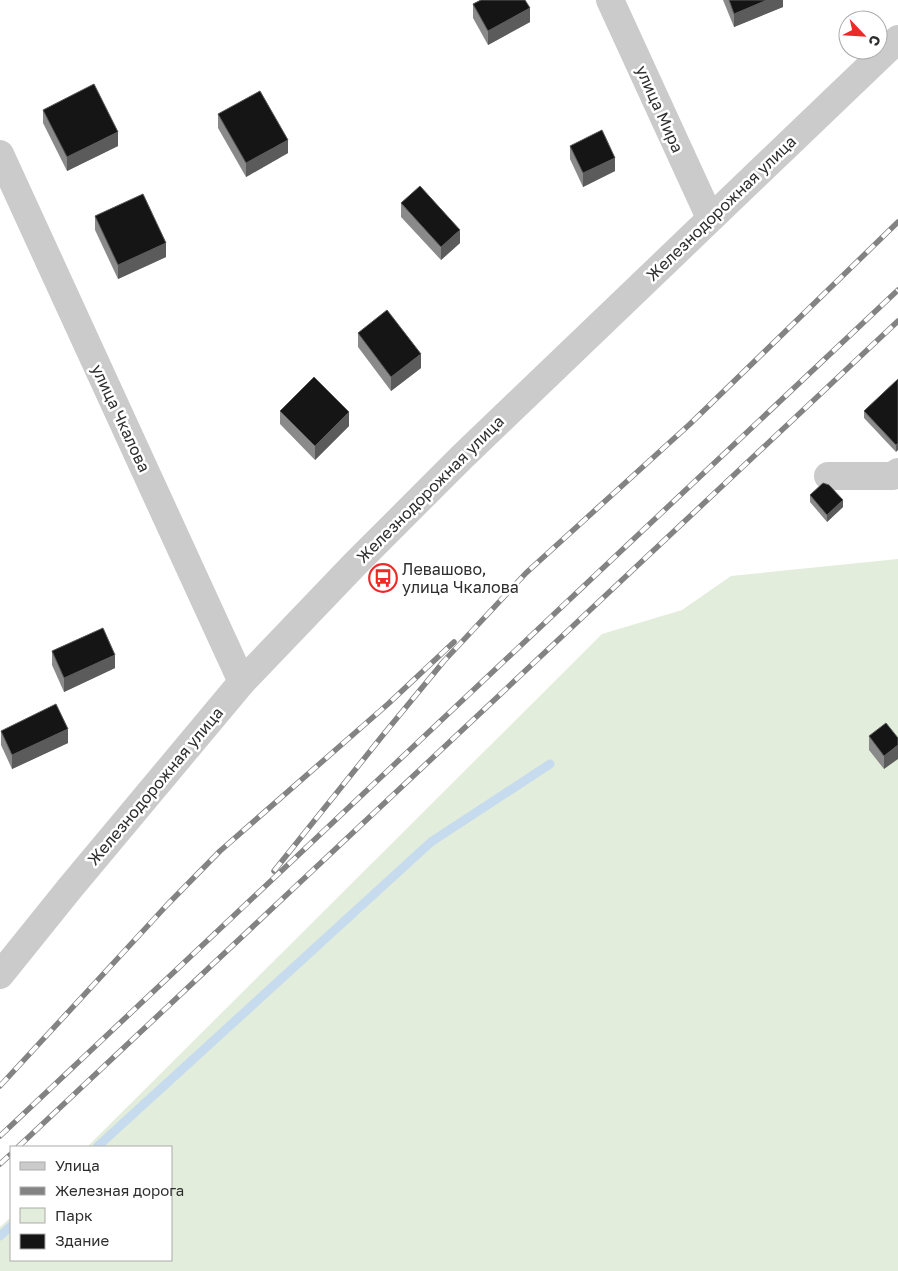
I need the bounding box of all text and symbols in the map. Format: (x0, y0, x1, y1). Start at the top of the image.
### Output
north arrow (838, 10, 888, 60)
text: С (865, 33, 885, 49)
street label: улица Мира (632, 62, 688, 156)
street label: Железнодорожная улица (642, 131, 800, 285)
street label: улица Чкалова (87, 361, 155, 475)
street label: Железнодорожная улица (352, 411, 508, 567)
place label: Левашово, улица Чкалова (402, 559, 519, 597)
bus stop icon: Левашово, улица Чкалова (368, 563, 398, 593)
street label: Железнодорожная улица (83, 703, 227, 869)
legend (10, 1146, 172, 1261)
text: Улица (55, 1156, 100, 1174)
text: Железная дорога (55, 1181, 184, 1199)
text: Парк (55, 1206, 93, 1224)
text: Здание (55, 1231, 109, 1249)

